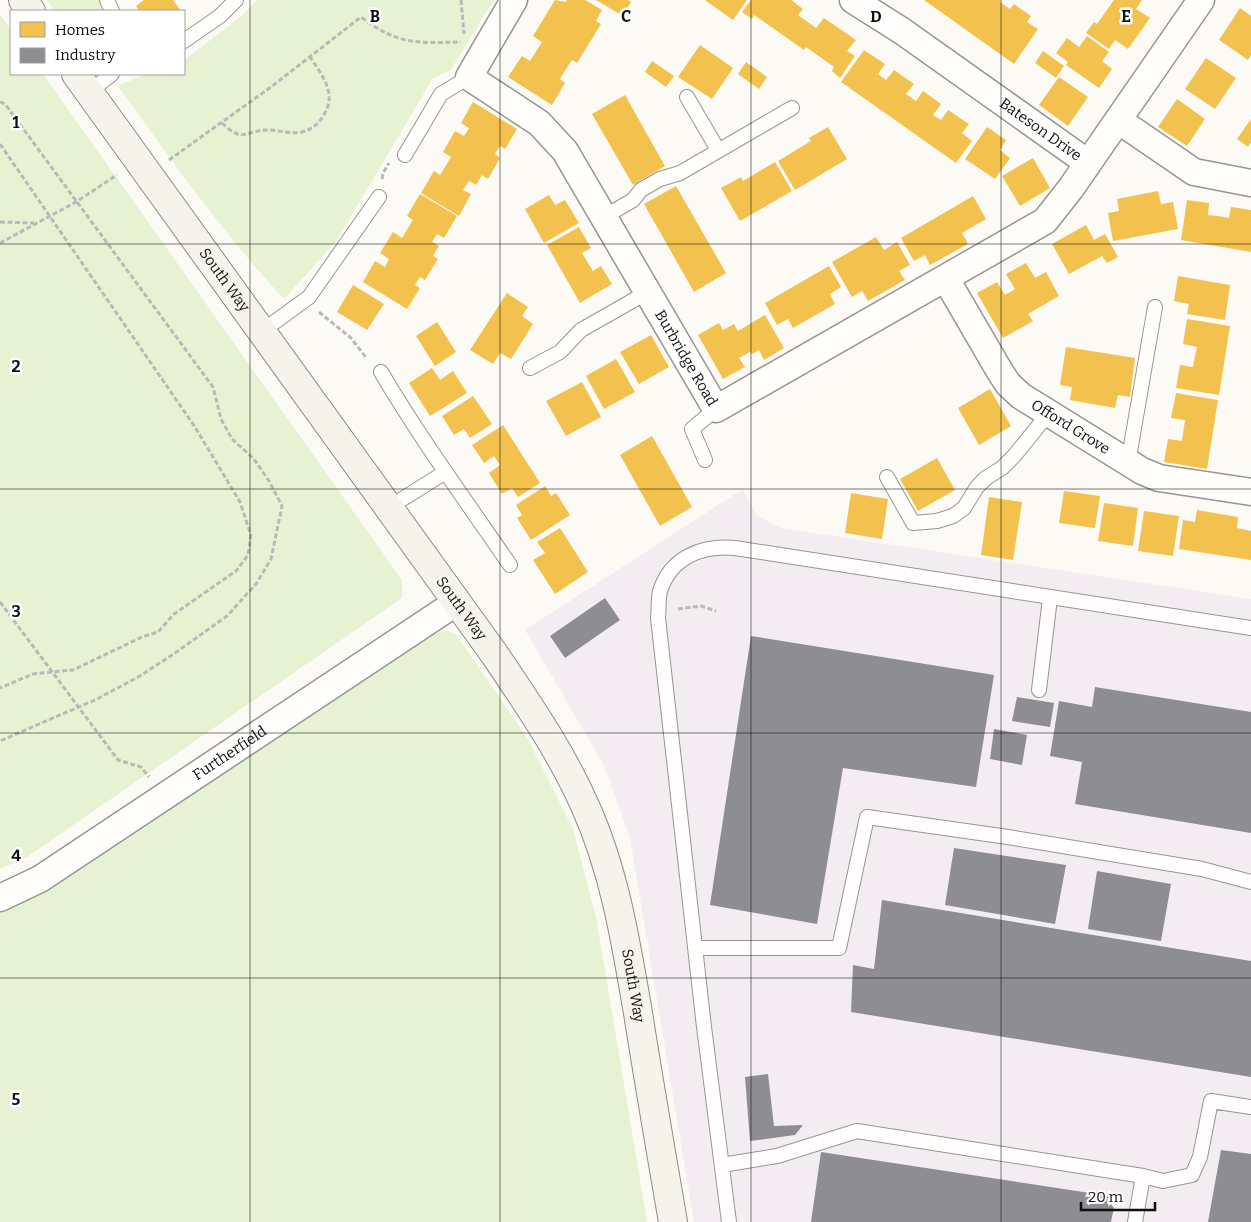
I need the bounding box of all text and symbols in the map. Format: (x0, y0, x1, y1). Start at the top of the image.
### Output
text: B (370, 7, 380, 26)
text: C (621, 7, 631, 26)
text: D (870, 7, 882, 26)
text: E (1121, 7, 1131, 26)
legend (10, 10, 185, 75)
text: Homes (55, 21, 105, 39)
text: Industry (55, 46, 115, 64)
street label: Bateson Drive (996, 94, 1085, 165)
text: 1 (13, 113, 20, 132)
street label: South Way (196, 245, 254, 315)
street label: Burbridge Road (651, 307, 721, 409)
text: 2 (11, 357, 21, 376)
street label: Offord Grove (1028, 396, 1113, 458)
street label: South Way (432, 573, 491, 644)
text: 3 (11, 602, 21, 621)
street label: Furtherfield (189, 722, 270, 784)
text: 4 (11, 846, 21, 865)
street label: South Way (618, 948, 648, 1024)
text: 5 (12, 1090, 21, 1109)
scale bar (1081, 1180, 1155, 1212)
text: 20 m (1088, 1188, 1124, 1206)

